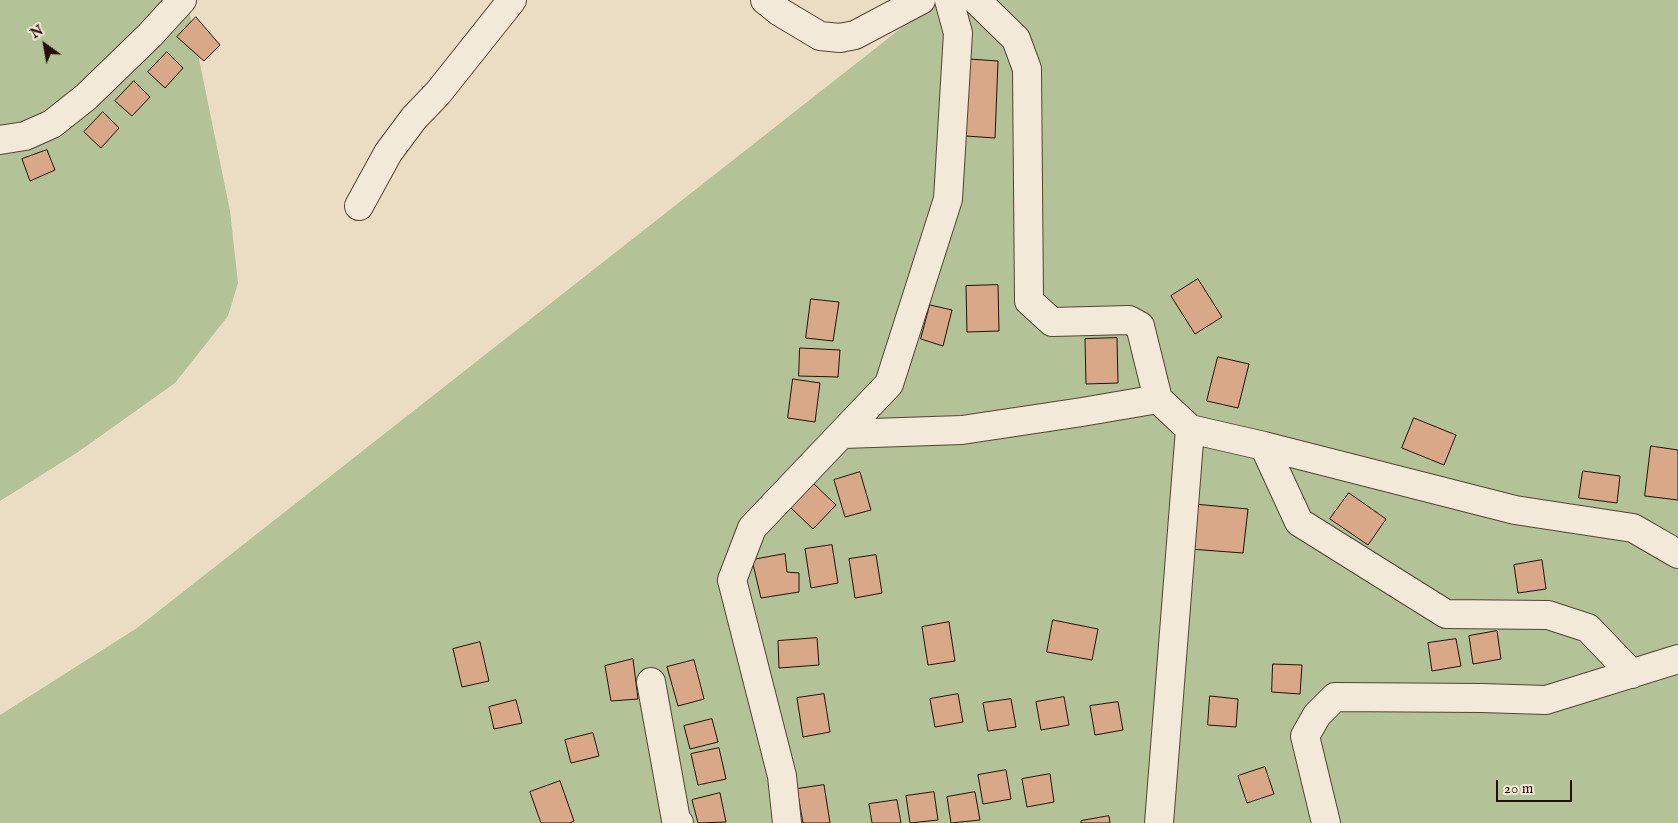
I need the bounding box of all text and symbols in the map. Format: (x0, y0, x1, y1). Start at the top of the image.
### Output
north arrow (20, 20, 70, 70)
text: N (27, 21, 47, 43)
scale bar (1498, 770, 1574, 802)
text: 20 m (1504, 779, 1533, 798)

